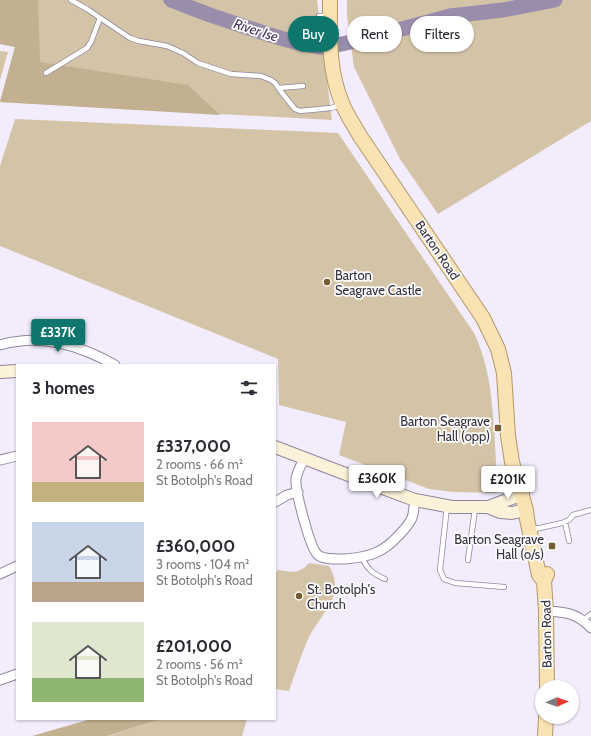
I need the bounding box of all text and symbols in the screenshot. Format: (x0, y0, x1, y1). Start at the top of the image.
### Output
water label: River Ise (231, 14, 281, 46)
chip: Buy (288, 16, 339, 52)
chip: Rent (347, 16, 402, 52)
chip: Filters (410, 16, 474, 52)
street label: Barton Road (412, 217, 464, 283)
place label: Barton Seagrave Castle (335, 267, 422, 298)
marker: Barton Seagrave Castle (322, 277, 332, 287)
pin: £337K (30, 319, 86, 353)
text: £337K (40, 324, 76, 340)
icon: filters (238, 377, 260, 399)
text: 3 homes (32, 378, 95, 398)
place label: Barton Seagrave Hall (opp) (400, 413, 490, 444)
marker: Barton Seagrave Hall (opp) (493, 423, 503, 433)
text: £337,000 (156, 436, 231, 456)
icon: home (64, 438, 112, 486)
text: 2 rooms · 66 m² (156, 456, 243, 472)
pin: £360K (349, 465, 405, 499)
pin: £201K (480, 466, 536, 500)
text: £360K (358, 470, 396, 486)
text: £201K (490, 471, 526, 487)
text: St Botolph's Road (156, 472, 253, 488)
place label: Barton Seagrave Hall (o/s) (454, 531, 544, 562)
text: £360,000 (156, 536, 235, 556)
icon: home (64, 538, 112, 586)
marker: Barton Seagrave Hall (o/s) (547, 541, 557, 551)
text: 3 rooms · 104 m² (156, 556, 249, 572)
text: St Botolph's Road (156, 572, 253, 588)
place label: St. Botolph's Church (307, 581, 376, 612)
marker: St. Botolph's Church (294, 591, 304, 601)
street label: Barton Road (537, 600, 555, 668)
text: £201,000 (156, 636, 232, 656)
icon: home (64, 638, 112, 686)
text: 2 rooms · 56 m² (156, 656, 243, 672)
text: St Botolph's Road (156, 672, 253, 688)
north arrow (535, 680, 579, 724)
map controls (535, 680, 579, 724)

